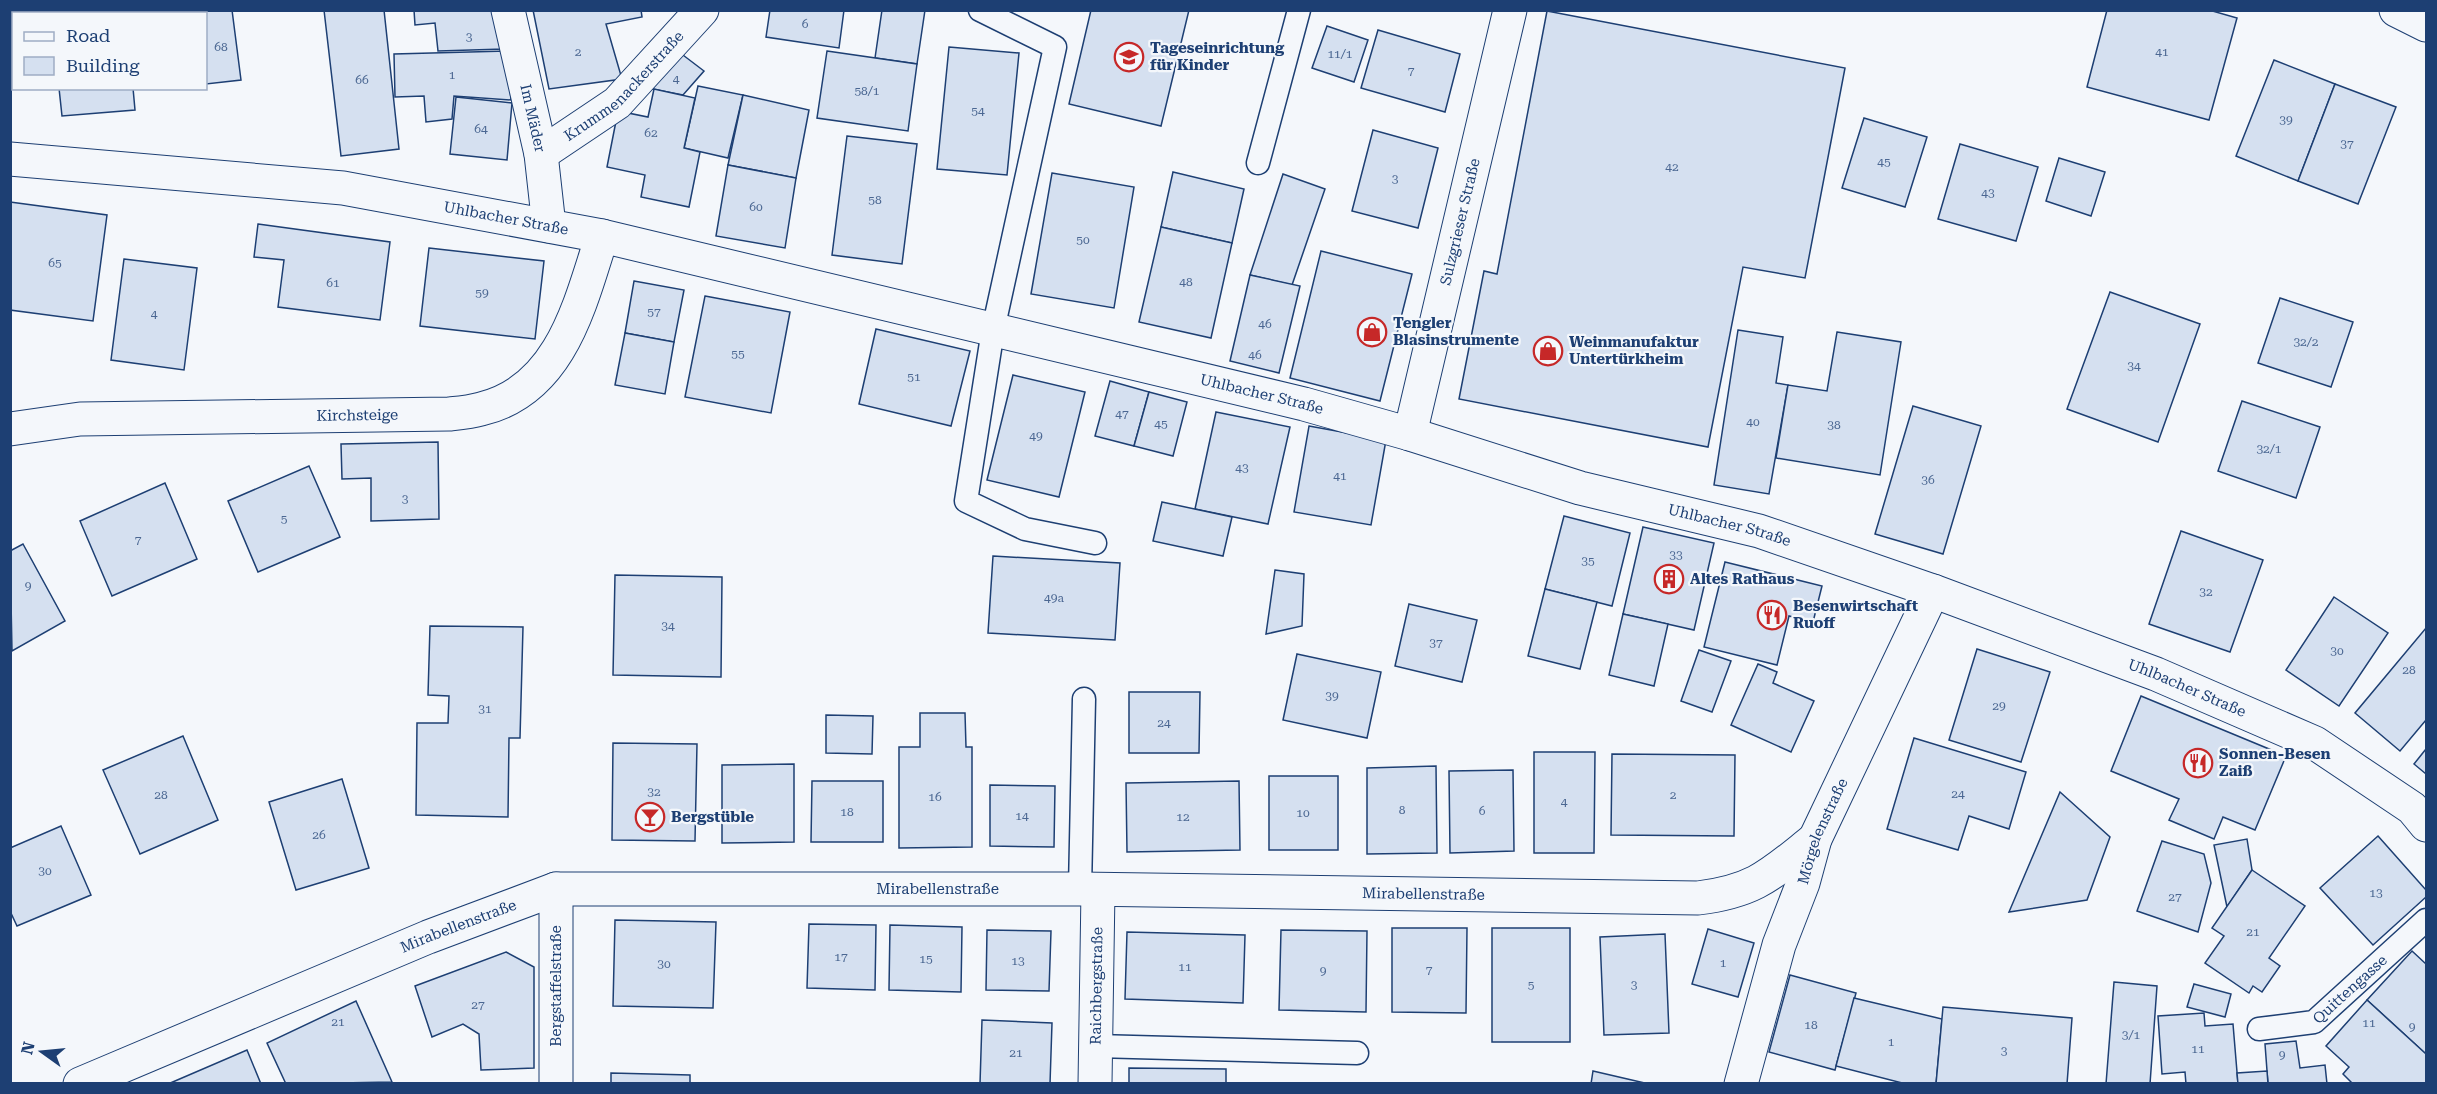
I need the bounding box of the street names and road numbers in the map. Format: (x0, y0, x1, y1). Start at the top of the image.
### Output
street label: Krummenackerstraße (561, 27, 687, 145)
street label: Im Mäder (516, 82, 549, 154)
street label: Sulzgrieser Straße (1436, 156, 1484, 287)
street label: Uhlbacher Straße (442, 198, 570, 239)
street label: Uhlbacher Straße (1198, 370, 1326, 418)
street label: Kirchsteige (316, 406, 398, 425)
street label: Uhlbacher Straße (1666, 500, 1793, 550)
street label: Uhlbacher Straße (2125, 655, 2249, 721)
street label: Mörgelenstraße (1794, 775, 1852, 886)
street label: Mirabellenstraße (876, 880, 999, 898)
street label: Mirabellenstraße (1362, 884, 1485, 904)
street label: Mirabellenstraße (398, 896, 519, 957)
street label: Bergstaffelstraße (547, 925, 565, 1047)
street label: Raichbergstraße (1087, 927, 1106, 1045)
street label: Quittengasse (2309, 951, 2391, 1028)

